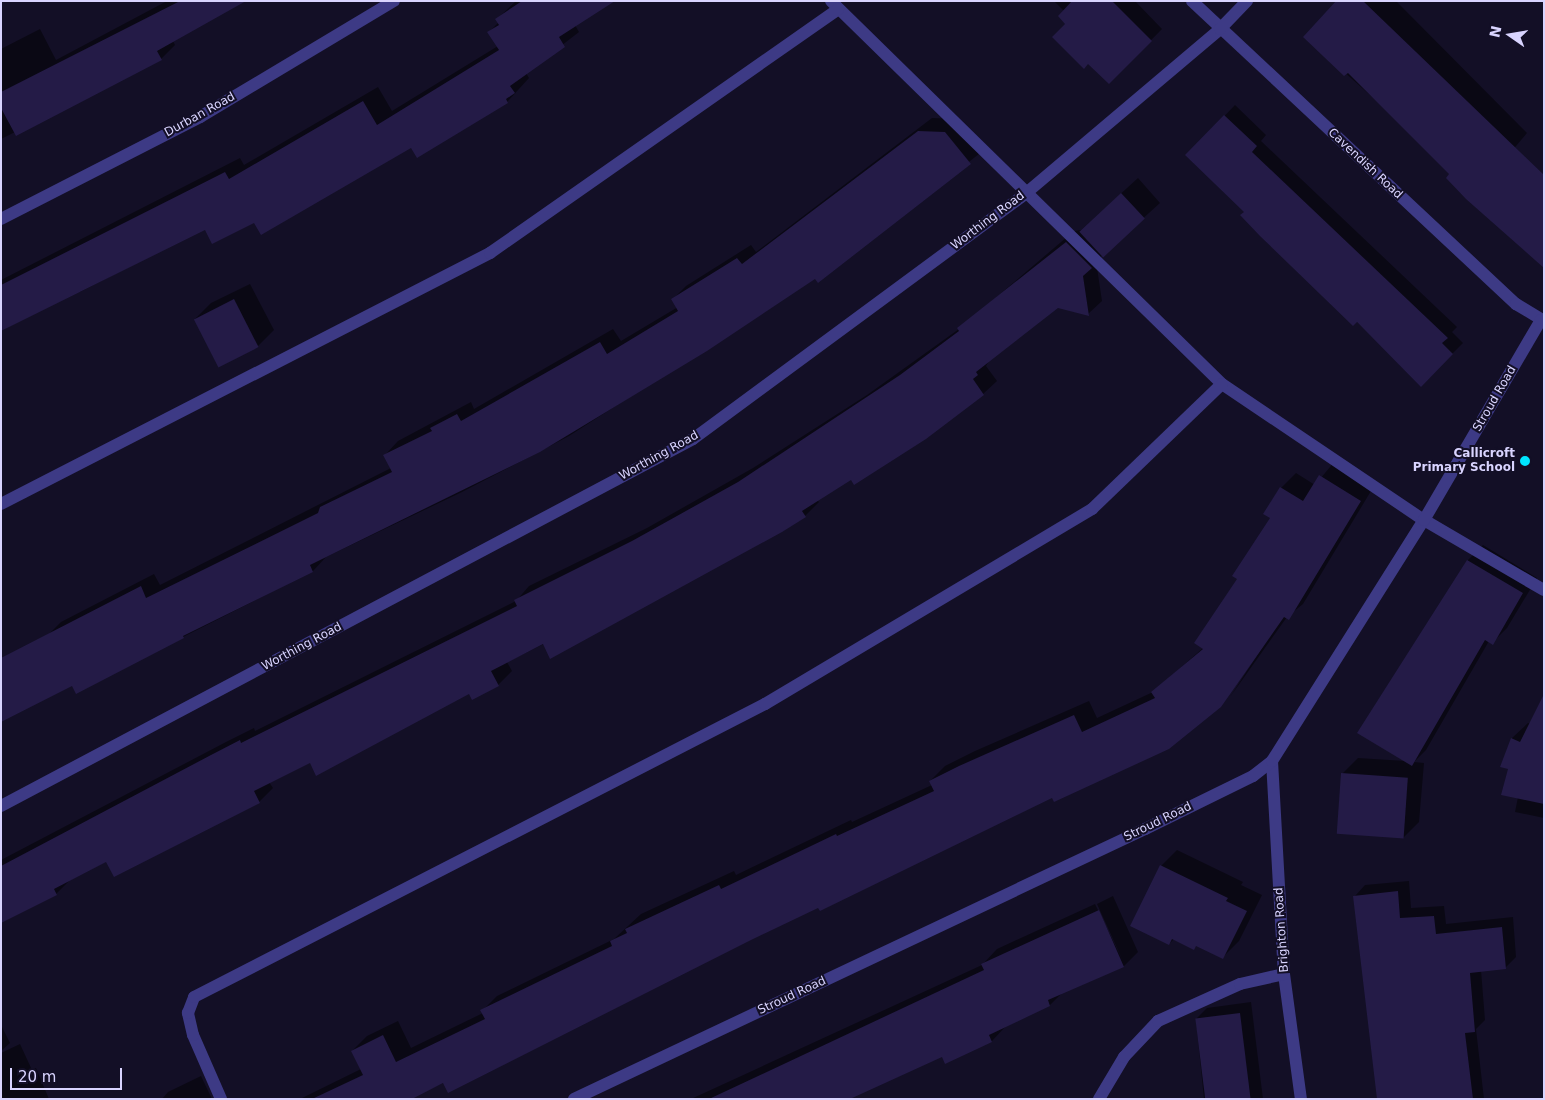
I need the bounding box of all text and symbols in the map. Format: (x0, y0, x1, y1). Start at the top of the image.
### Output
north arrow (1485, 10, 1535, 60)
text: N (1486, 24, 1504, 39)
street label: Durban Road (162, 90, 238, 140)
street label: Cavendish Road (1325, 126, 1405, 202)
street label: Worthing Road (948, 189, 1028, 253)
street label: Stroud Road (1470, 364, 1520, 434)
street label: Worthing Road (617, 428, 701, 484)
place label: Callicroft Primary School (1413, 447, 1515, 475)
marker: Callicroft Primary School (1519, 455, 1531, 467)
street label: Worthing Road (260, 620, 344, 674)
street label: Stroud Road (1122, 799, 1194, 845)
street label: Brighton Road (1272, 887, 1292, 973)
street label: Stroud Road (756, 974, 828, 1018)
scale bar (12, 1058, 125, 1090)
text: 20 m (18, 1068, 56, 1086)

